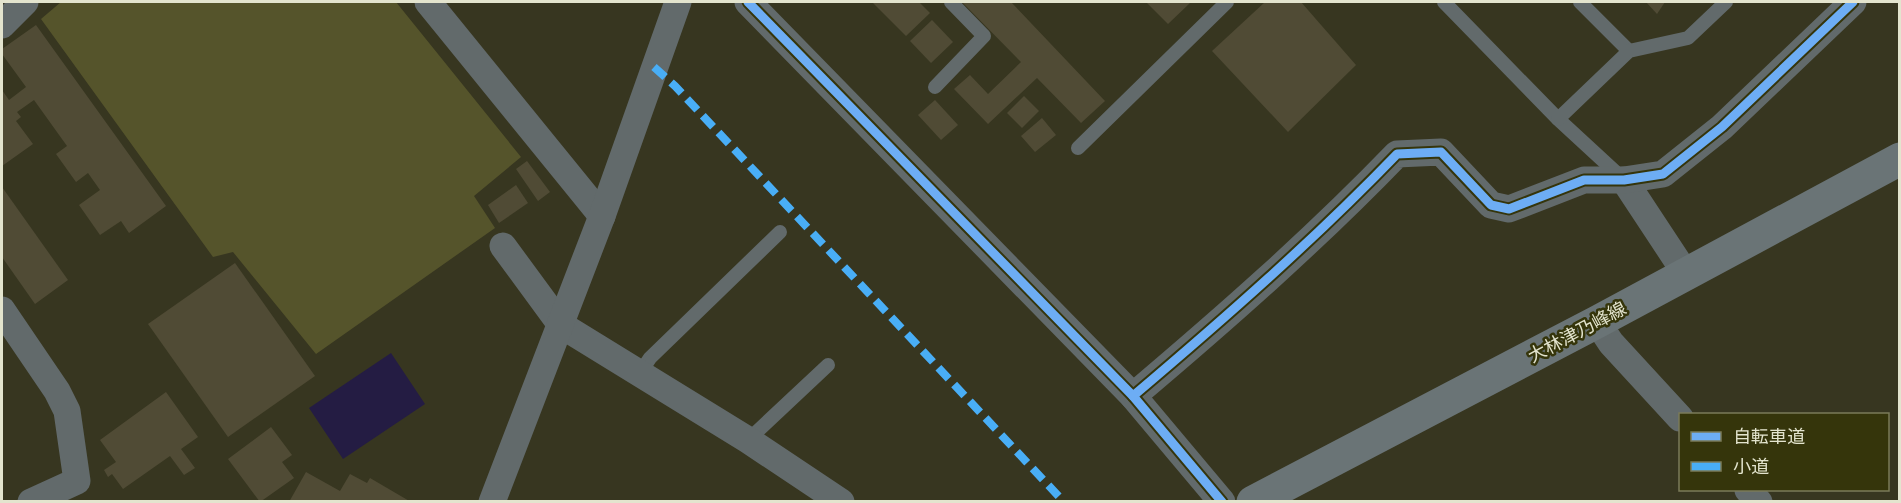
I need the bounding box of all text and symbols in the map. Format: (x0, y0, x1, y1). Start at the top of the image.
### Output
street label: 大林津乃峰線 (1524, 296, 1630, 368)
legend (1679, 413, 1889, 491)
text: 自転車道 (1733, 425, 1805, 448)
text: 小道 (1733, 455, 1769, 478)

